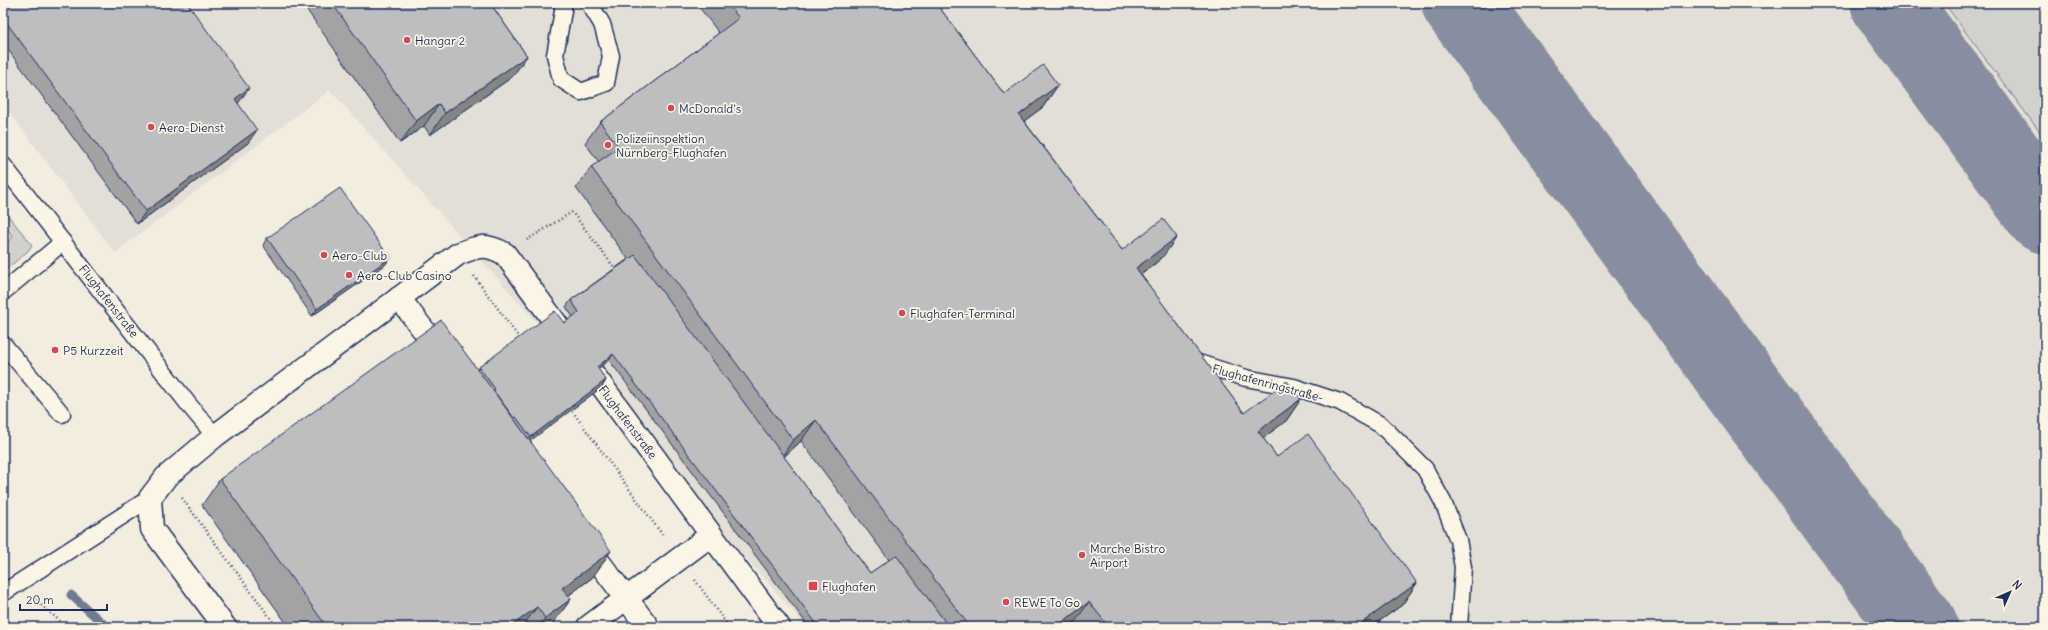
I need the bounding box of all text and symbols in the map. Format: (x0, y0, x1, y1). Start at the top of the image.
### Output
place label: Hangar 2 (415, 33, 466, 48)
marker: Hangar 2 (402, 35, 412, 45)
place label: McDonald's (679, 101, 741, 116)
marker: McDonald's (666, 103, 676, 113)
place label: Aero-Dienst (159, 120, 224, 135)
marker: Aero-Dienst (146, 122, 156, 132)
place label: Polizeiinspektion Nürnberg-Flughafen (616, 131, 727, 160)
marker: Polizeiinspektion Nürnberg-Flughafen (603, 140, 613, 150)
place label: Aero-Club (332, 248, 387, 263)
marker: Aero-Club (319, 250, 329, 260)
street label: Flughafenstraße (76, 262, 142, 340)
place label: Aero-Club Casino (357, 268, 452, 283)
marker: Aero-Club Casino (344, 270, 354, 280)
place label: Flughafen-Terminal (910, 306, 1015, 321)
marker: Flughafen-Terminal (897, 308, 907, 318)
place label: P5 Kurzzeit (63, 343, 124, 358)
marker: P5 Kurzzeit (50, 345, 60, 355)
street label: Flughafenringstraße- (1211, 361, 1325, 405)
street label: Flughafenstraße (596, 382, 660, 462)
place label: Marche Bistro Airport (1090, 541, 1165, 570)
marker: Marche Bistro Airport (1077, 550, 1087, 560)
north arrow (1990, 572, 2030, 612)
text: N (2009, 577, 2025, 593)
place label: Flughafen (822, 579, 876, 594)
marker: Flughafen (807, 580, 819, 592)
scale bar (20, 586, 107, 612)
text: 20 m (26, 592, 54, 607)
place label: REWE To Go (1014, 595, 1080, 610)
marker: REWE To Go (1001, 597, 1011, 607)

